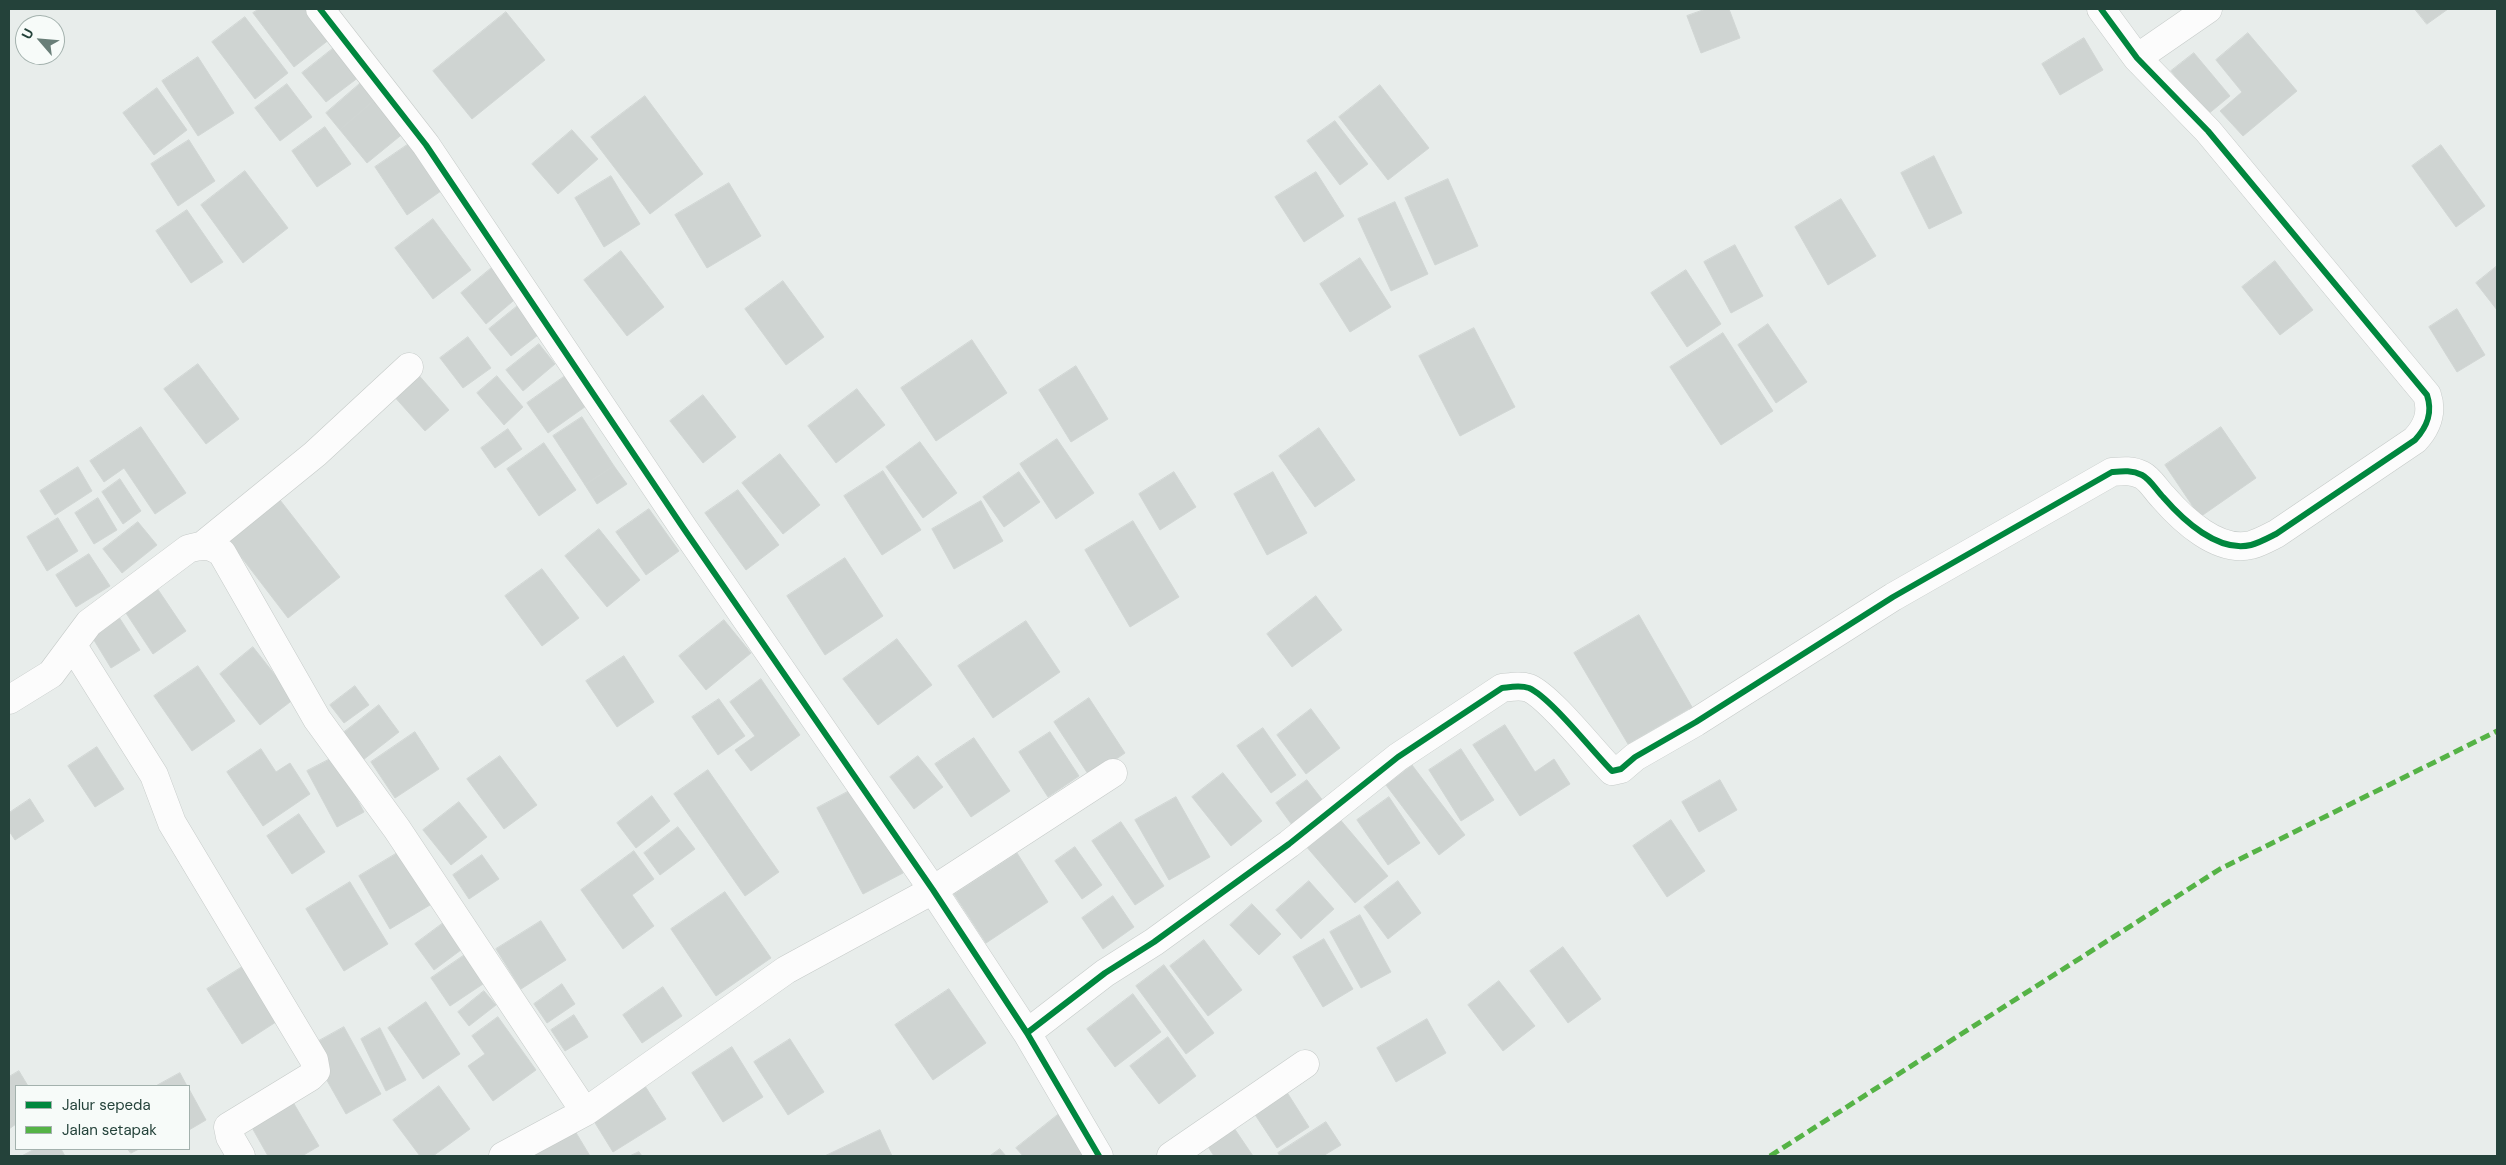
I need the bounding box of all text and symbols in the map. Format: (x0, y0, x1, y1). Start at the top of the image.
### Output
north arrow (15, 15, 65, 65)
text: U (17, 25, 38, 42)
legend (15, 1085, 190, 1150)
text: Jalur sepeda (62, 1095, 151, 1115)
text: Jalan setapak (62, 1120, 157, 1140)

